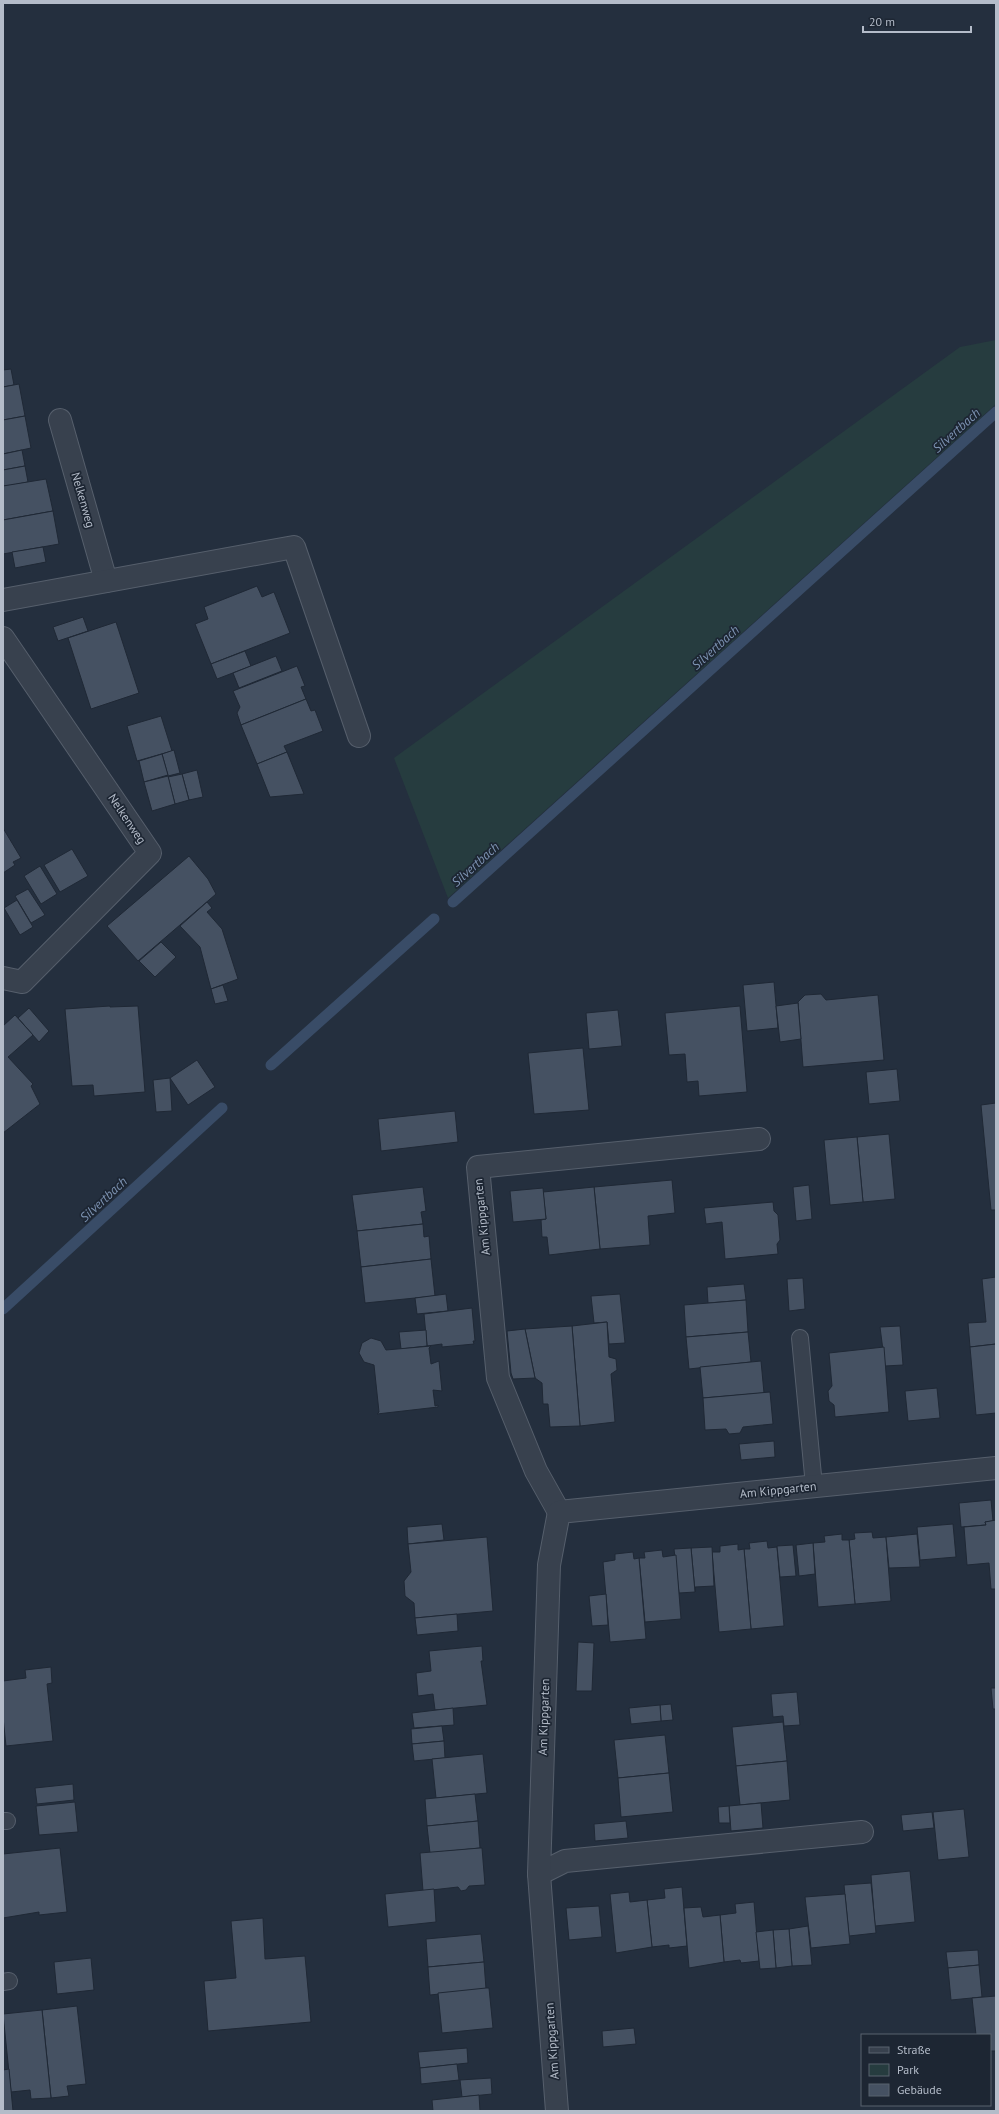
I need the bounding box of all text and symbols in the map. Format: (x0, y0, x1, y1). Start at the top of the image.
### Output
scale bar (863, 8, 971, 34)
text: 20 m (869, 14, 895, 29)
water label: Silvertbach (929, 404, 984, 456)
street label: Nelkenweg (68, 470, 99, 529)
water label: Silvertbach (688, 621, 743, 673)
street label: Nelkenweg (105, 791, 150, 847)
water label: Silvertbach (448, 838, 503, 890)
water label: Silvertbach (76, 1173, 131, 1226)
street label: Am Kippgarten (470, 1178, 493, 1256)
street label: Am Kippgarten (739, 1478, 817, 1501)
street label: Am Kippgarten (535, 1678, 552, 1756)
street label: Am Kippgarten (541, 2002, 562, 2080)
legend (861, 2034, 991, 2106)
text: Straße (897, 2042, 931, 2057)
text: Park (897, 2062, 919, 2077)
text: Gebäude (897, 2082, 942, 2097)

